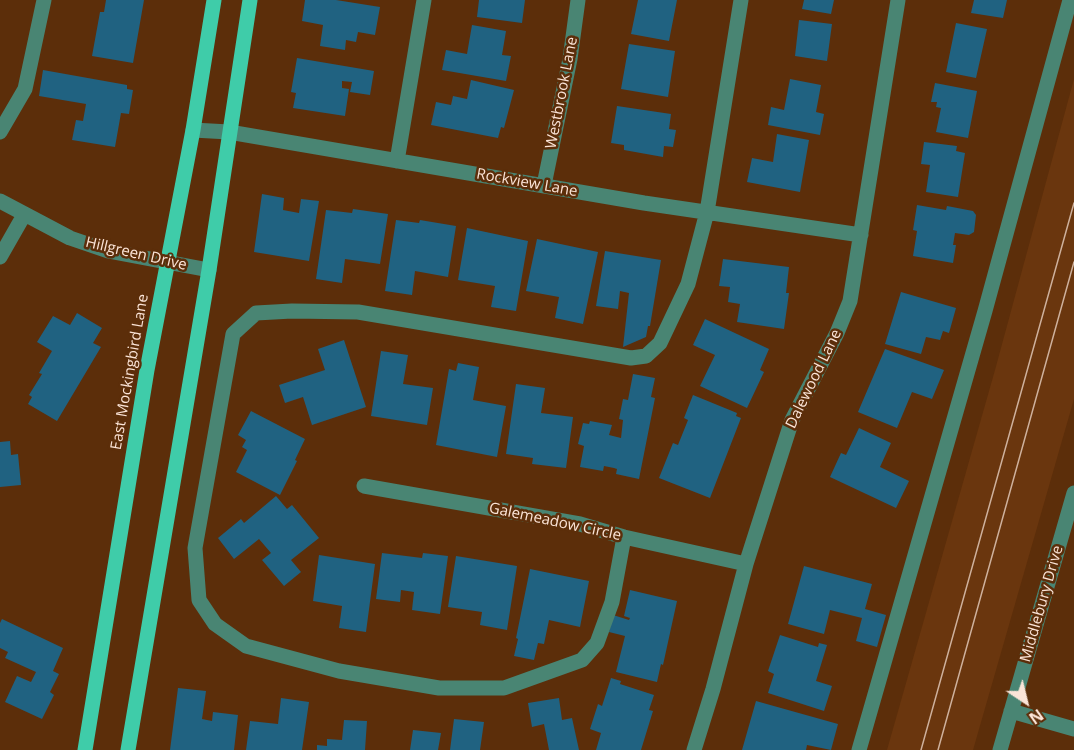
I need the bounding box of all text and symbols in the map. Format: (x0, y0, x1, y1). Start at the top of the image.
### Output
street label: Westbrook Lane (542, 35, 582, 151)
street label: Rockview Lane (475, 165, 579, 201)
street label: Hillgreen Drive (84, 234, 188, 274)
street label: East Mockingbird Lane (107, 293, 153, 451)
street label: Dalewood Lane (782, 327, 846, 431)
street label: Galemeadow Circle (487, 499, 623, 545)
street label: Middlebury Drive (1017, 544, 1067, 664)
north arrow (996, 672, 1056, 732)
text: N (1025, 704, 1048, 729)

